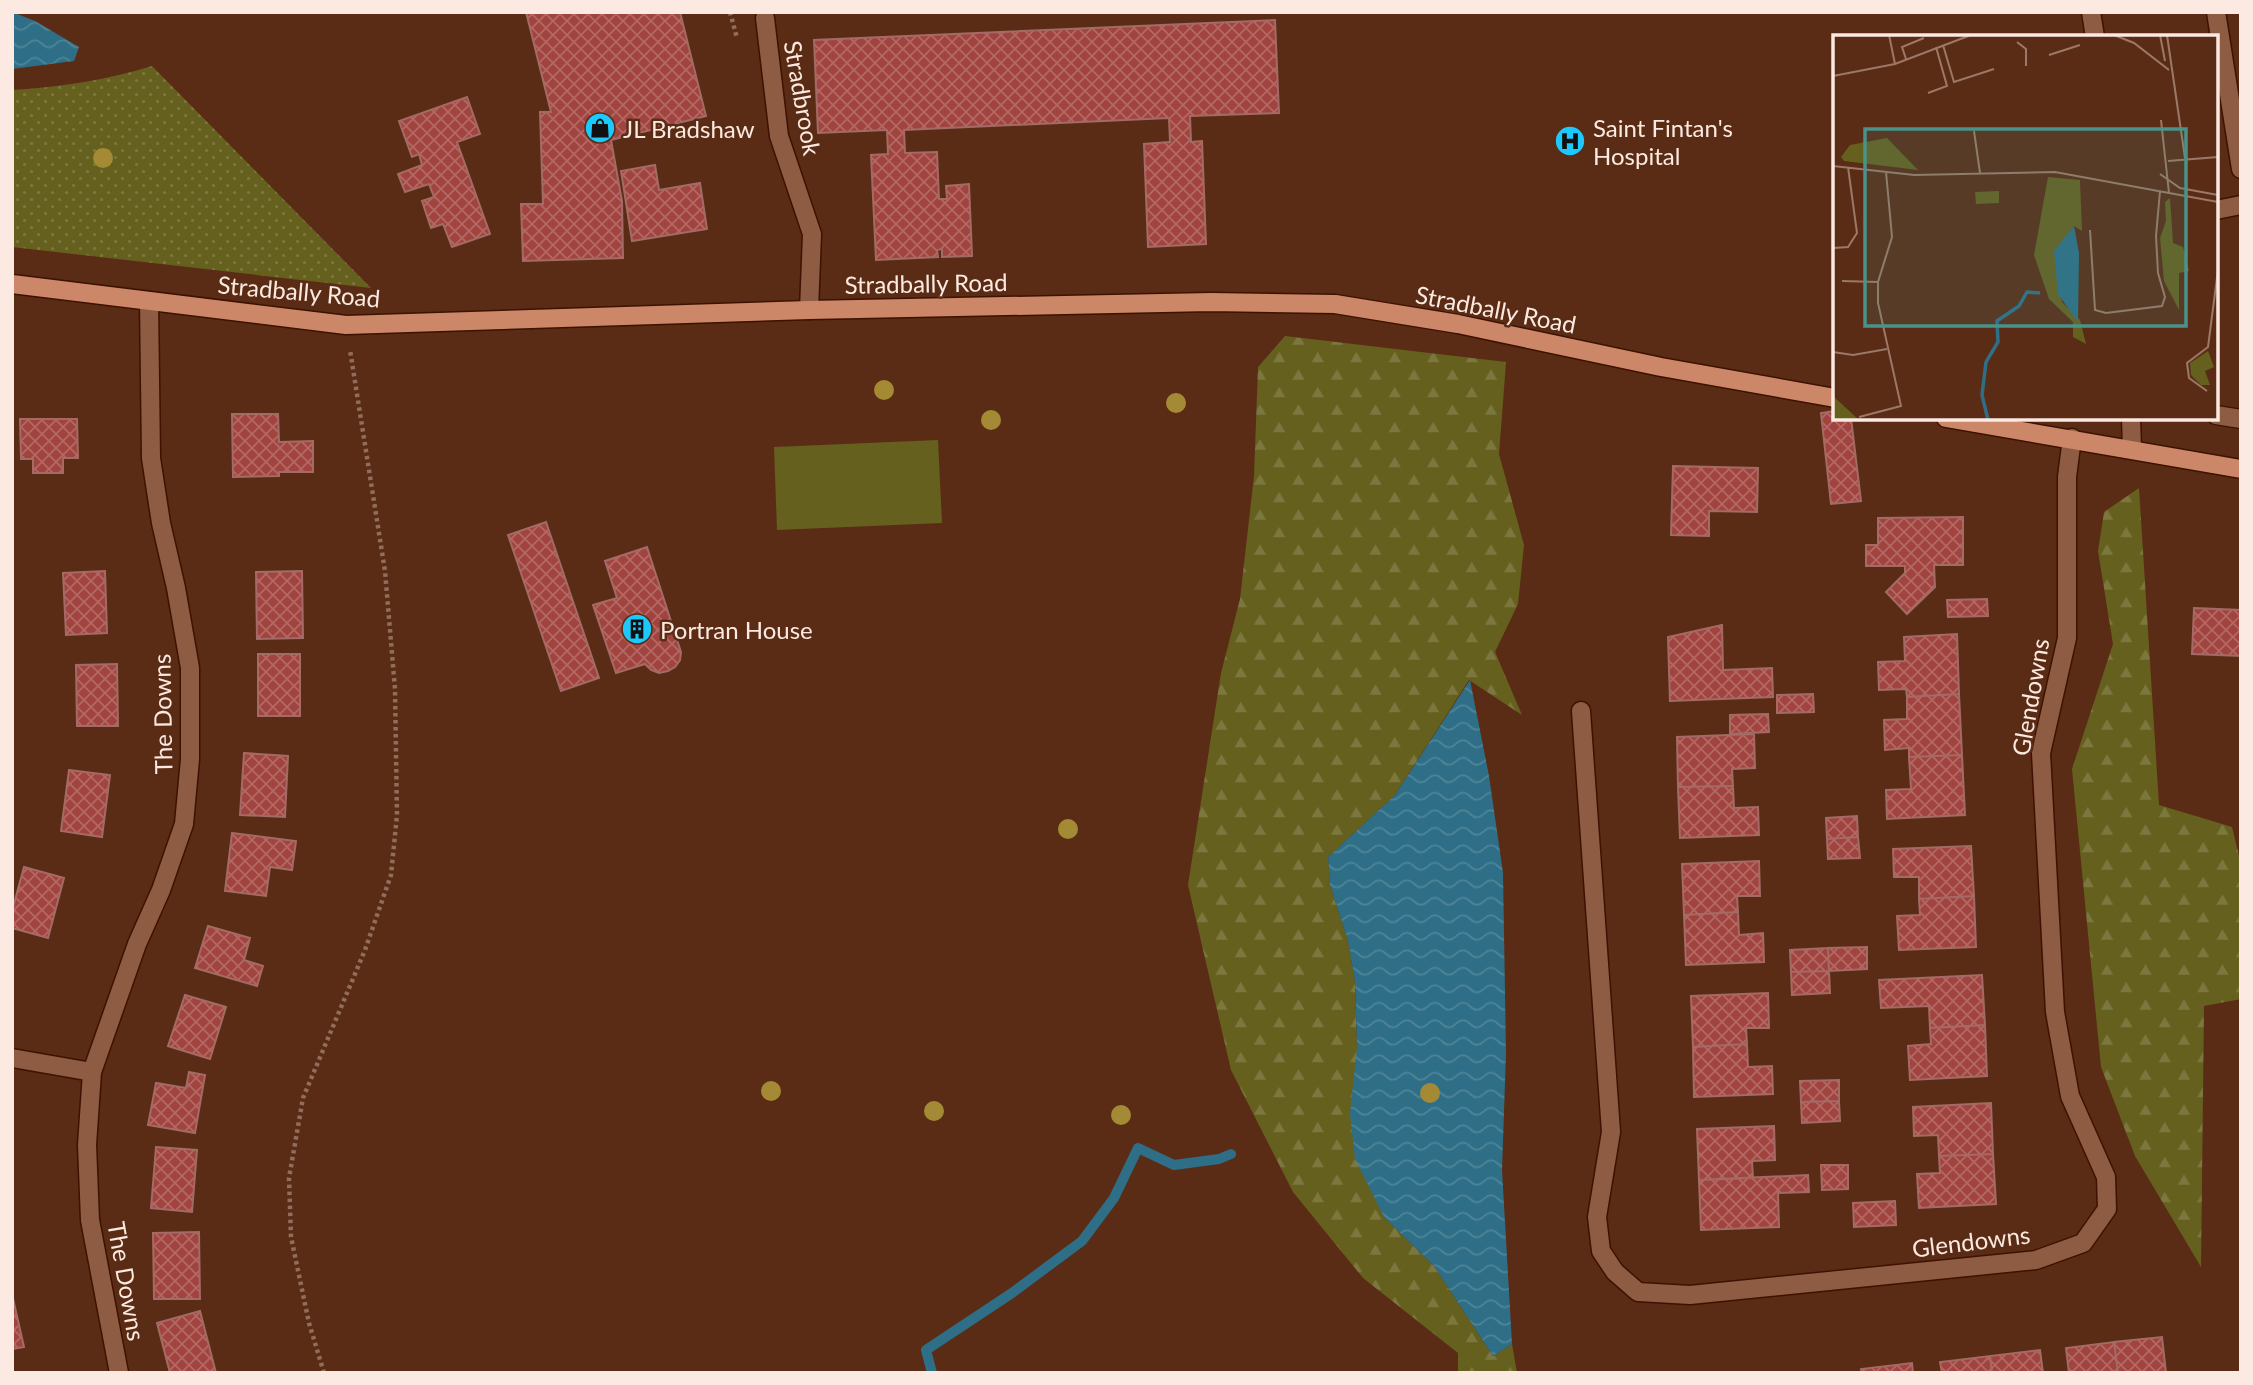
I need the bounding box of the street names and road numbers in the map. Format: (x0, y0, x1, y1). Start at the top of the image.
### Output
street label: Stradbrook (779, 38, 827, 158)
street label: Stradbally Road (844, 267, 1008, 299)
street label: Stradbally Road (217, 269, 381, 313)
street label: Stradbally Road (1413, 279, 1579, 339)
street label: Glendowns (2005, 636, 2055, 758)
street label: The Downs (146, 654, 178, 774)
street label: The Downs (102, 1219, 152, 1343)
street label: Glendowns (1910, 1219, 2032, 1263)

